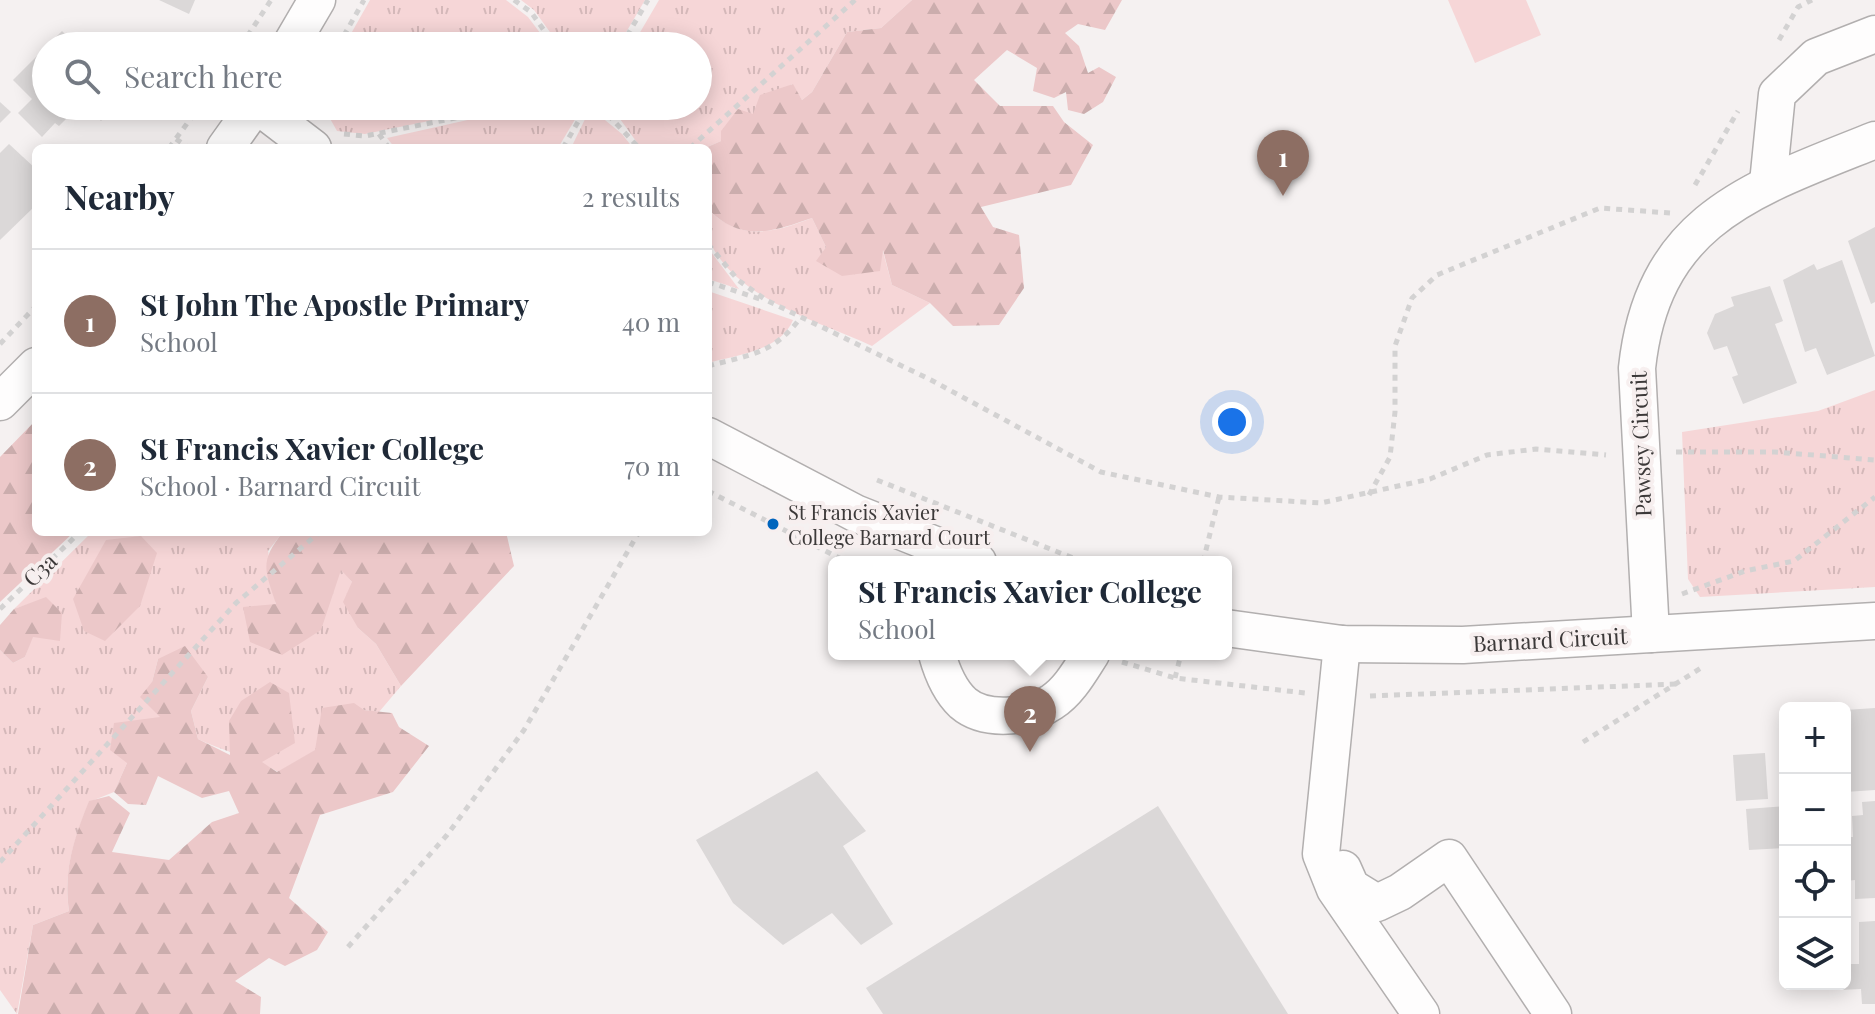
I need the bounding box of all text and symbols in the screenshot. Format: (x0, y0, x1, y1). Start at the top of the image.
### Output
search box (32, 32, 712, 120)
icon: search (60, 54, 104, 98)
text: Search here (124, 56, 283, 96)
pin: 1 (1257, 130, 1309, 196)
text: Nearby (64, 173, 175, 219)
text: 2 results (582, 179, 680, 214)
text: St John The Apostle Primary (140, 284, 529, 324)
text: 1 (85, 304, 95, 339)
text: 40 m (622, 304, 680, 339)
text: School (140, 324, 218, 359)
street label: Pawsey Circuit (1622, 369, 1658, 517)
your location (1212, 402, 1252, 442)
text: St Francis Xavier College (140, 428, 484, 468)
text: 2 (83, 448, 97, 483)
text: 70 m (624, 448, 680, 483)
text: School · Barnard Circuit (140, 468, 420, 503)
place label: St Francis Xavier College Barnard Court (788, 498, 991, 550)
marker: St Francis Xavier College Barnard Court (765, 516, 781, 532)
street label: C3a (16, 546, 63, 593)
popup (828, 556, 1232, 660)
text: St Francis Xavier College (858, 571, 1202, 611)
text: School (858, 611, 936, 646)
street label: Barnard Circuit (1472, 620, 1629, 658)
pin: 2 (1004, 686, 1056, 752)
map controls (1779, 702, 1851, 990)
button: + (1779, 702, 1851, 774)
button: − (1779, 774, 1851, 846)
button: locate (1779, 846, 1851, 918)
button: layers (1779, 918, 1851, 990)

